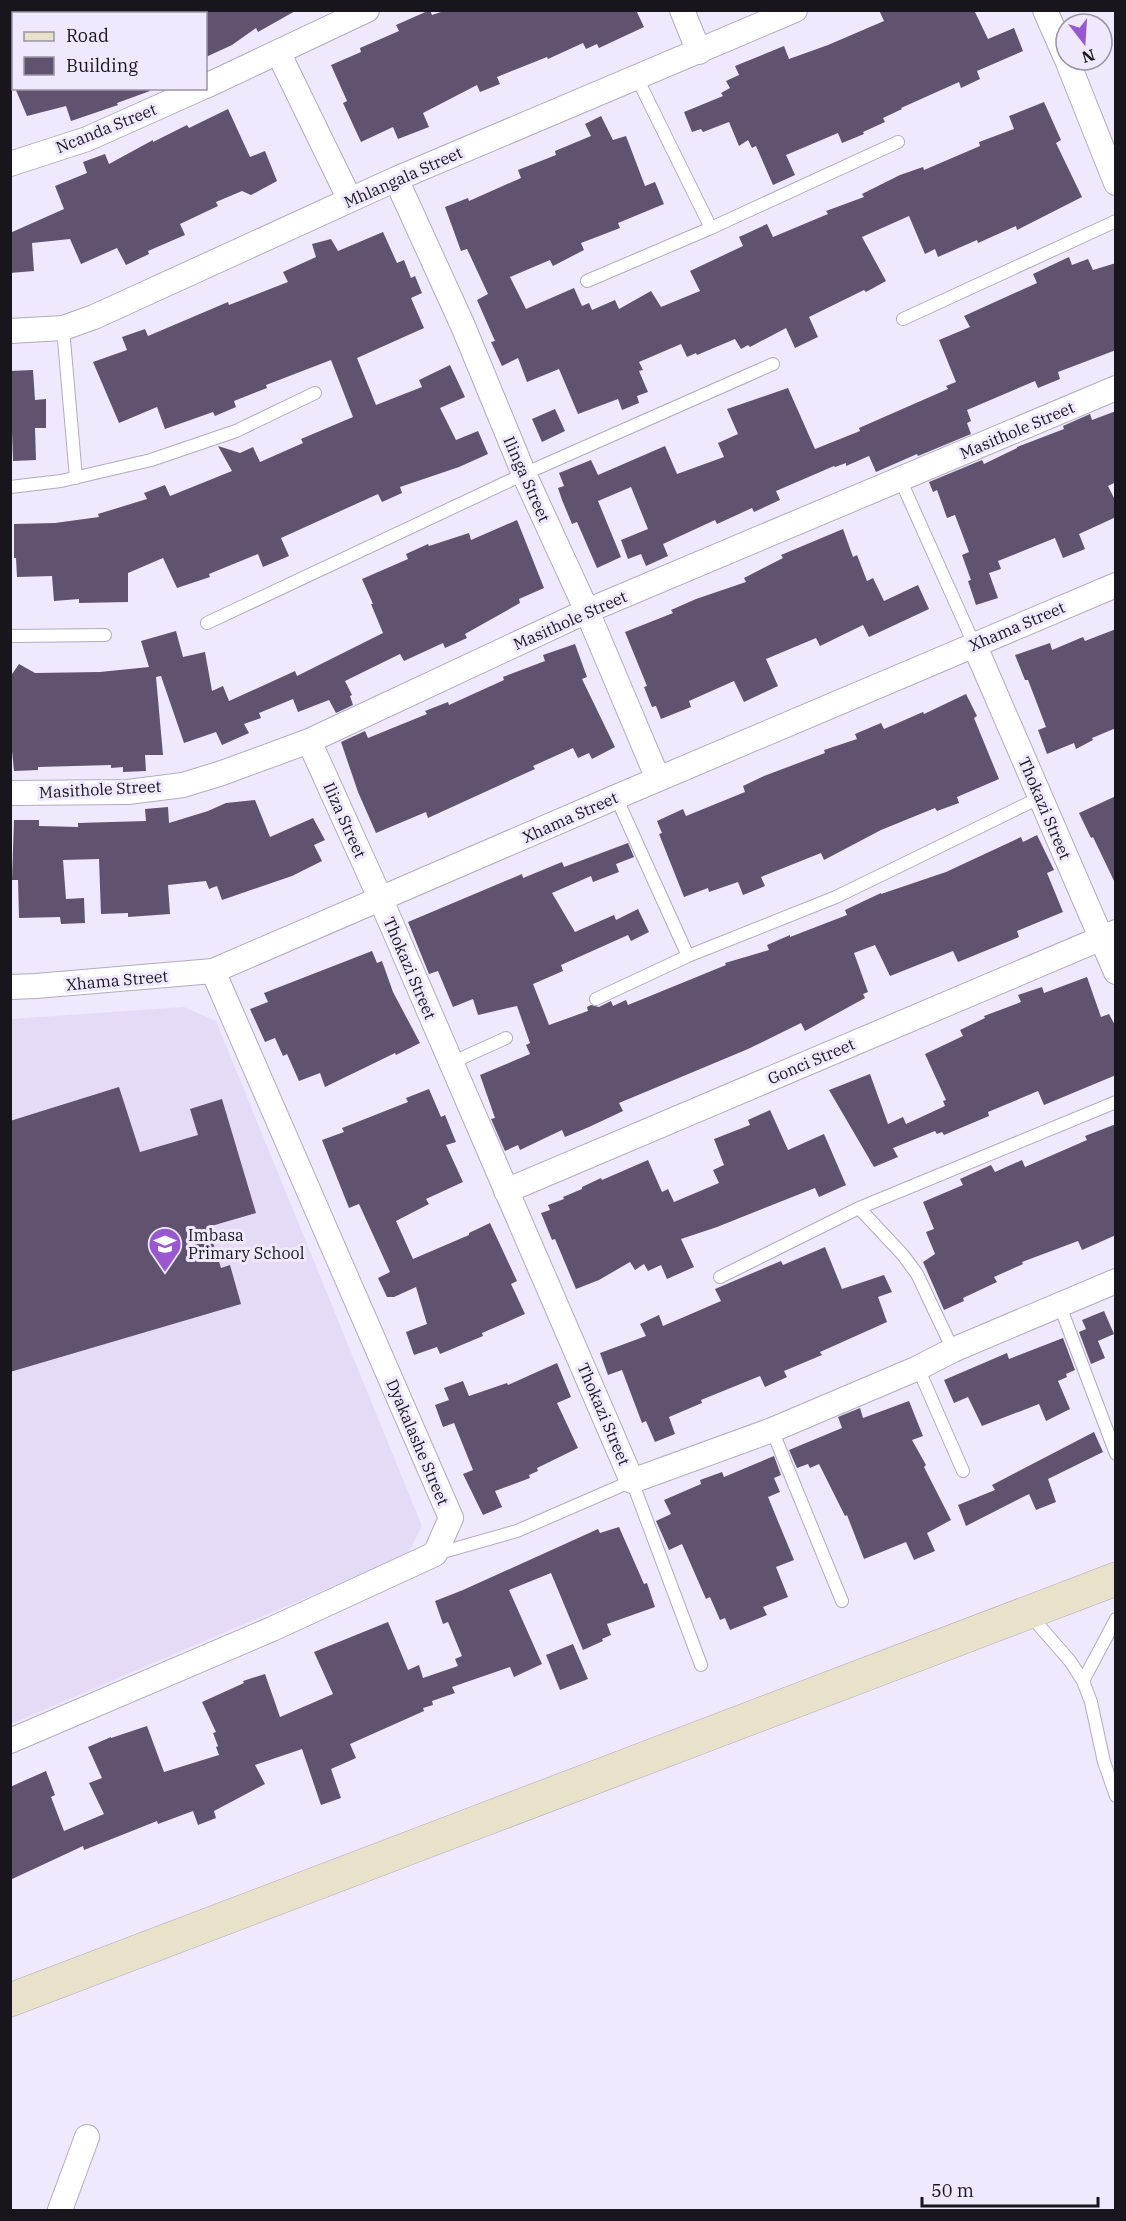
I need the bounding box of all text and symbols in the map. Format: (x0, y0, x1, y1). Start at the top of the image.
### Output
legend (12, 12, 207, 90)
north arrow (1054, 12, 1114, 72)
text: Road (66, 24, 109, 47)
text: N (1079, 45, 1097, 68)
text: Building (66, 54, 138, 77)
street label: Ncanda Street (53, 99, 160, 157)
street label: Mhlangala Street (341, 142, 466, 212)
street label: Masithole Street (957, 397, 1077, 463)
street label: Ilinga Street (499, 433, 555, 525)
street label: Masithole Street (510, 586, 630, 654)
street label: Xhama Street (966, 597, 1068, 655)
street label: Thokazi Street (1014, 754, 1076, 863)
street label: Masithole Street (38, 776, 162, 802)
street label: Iliza Street (319, 779, 371, 861)
street label: Xhama Street (519, 787, 621, 847)
street label: Thokazi Street (379, 914, 441, 1023)
street label: Xhama Street (65, 966, 169, 994)
street label: Gonci Street (764, 1034, 858, 1088)
place label: Imbasa Primary School (188, 1225, 305, 1263)
school or university icon: Imbasa Primary School (147, 1226, 183, 1273)
street label: Thokazi Street (573, 1360, 635, 1469)
street label: Dyakalashe Street (382, 1376, 454, 1508)
scale bar (922, 2170, 1098, 2208)
text: 50 m (931, 2179, 974, 2202)

